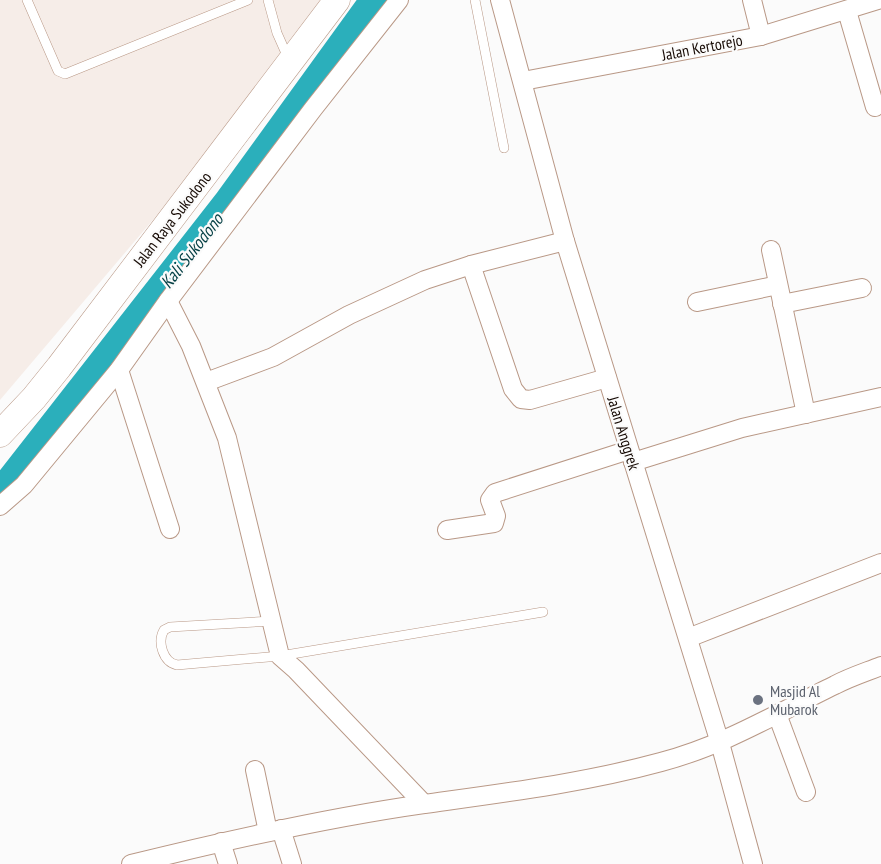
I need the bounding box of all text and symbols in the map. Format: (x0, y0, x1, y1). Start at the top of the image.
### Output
street label: Jalan Kertorejo (659, 29, 744, 65)
street label: Jalan Raya Sukodono (128, 167, 215, 271)
water label: Kali Sukodono (155, 208, 229, 293)
street label: Jalan Anggrek (603, 393, 645, 473)
place label: Masjid Al Mubarok (770, 681, 820, 719)
marker: Masjid Al Mubarok (751, 693, 765, 707)

